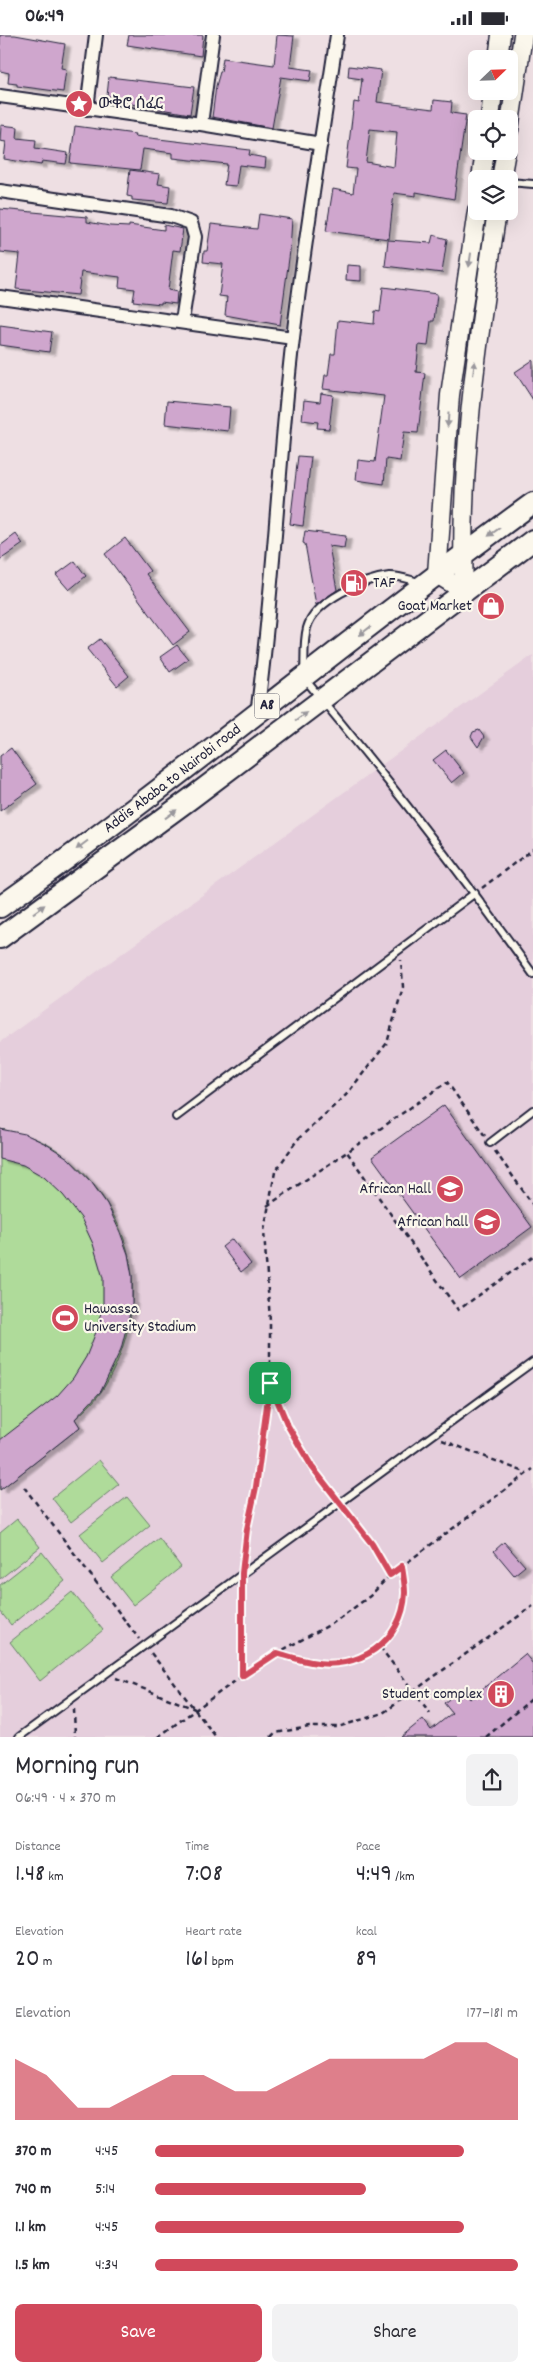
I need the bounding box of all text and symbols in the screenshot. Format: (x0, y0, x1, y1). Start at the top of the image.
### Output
text: 06:49 (25, 4, 64, 31)
north arrow (468, 50, 518, 100)
map controls (468, 50, 518, 220)
place icon: ውቅሮ ሰፈር (64, 89, 94, 119)
place label: ውቅሮ ሰፈር (98, 93, 163, 116)
button: locate (468, 110, 518, 160)
button: layers (468, 170, 518, 220)
one-way arrow (466, 252, 474, 268)
one-way arrow (470, 360, 478, 376)
one-way arrow (444, 413, 452, 429)
one-way arrow (487, 527, 500, 537)
fuel station icon: TAF (339, 568, 369, 598)
place label: TAF (373, 572, 395, 595)
shop icon: Goat Market (476, 591, 506, 621)
place label: Goat Market (397, 595, 472, 618)
one-way arrow (358, 625, 371, 636)
road number: A8 (254, 693, 280, 719)
one-way arrow (294, 711, 308, 721)
street label: Addis Ababa to Nairobi road (99, 718, 246, 839)
one-way arrow (164, 809, 178, 819)
one-way arrow (76, 840, 89, 851)
one-way arrow (32, 904, 46, 914)
school or university icon: African Hall (435, 1174, 465, 1204)
place label: African Hall (359, 1178, 431, 1201)
school or university icon: African hall (472, 1207, 502, 1237)
place label: African hall (397, 1211, 468, 1234)
place label: Hawassa University Stadium (84, 1298, 196, 1339)
sports icon: Hawassa University Stadium (50, 1303, 80, 1333)
pin (249, 1362, 291, 1404)
icon: arrive (256, 1369, 284, 1397)
building icon: Student complex (486, 1679, 516, 1709)
place label: Student complex (382, 1683, 482, 1706)
text: Morning run (15, 1748, 139, 1788)
button: share (466, 1754, 518, 1806)
text: 06:49 · 4 × 370 m (15, 1787, 116, 1810)
text: Distance (15, 1837, 61, 1857)
text: Time (185, 1837, 209, 1857)
text: Pace (356, 1837, 380, 1857)
text: 1.48 (15, 1857, 45, 1893)
text: 7:08 (185, 1857, 223, 1893)
text: 4:49 (356, 1857, 392, 1893)
text: km (45, 1867, 64, 1887)
text: /km (392, 1867, 415, 1887)
text: Elevation (15, 1922, 64, 1942)
text: Heart rate (185, 1922, 242, 1942)
text: kcal (356, 1922, 377, 1942)
text: 20 (15, 1942, 40, 1978)
text: 161 (185, 1942, 209, 1978)
text: 89 (356, 1942, 377, 1978)
text: m (40, 1952, 52, 1972)
text: bpm (209, 1952, 234, 1972)
text: Elevation (15, 2002, 71, 2025)
text: 177–181 m (466, 2002, 518, 2025)
text: 370 m (15, 2140, 52, 2163)
text: 4:45 (95, 2140, 118, 2163)
text: 740 m (15, 2178, 51, 2201)
text: 5:14 (95, 2178, 115, 2201)
text: 1.1 km (15, 2216, 46, 2239)
text: 4:45 (95, 2216, 118, 2239)
text: 1.5 km (15, 2254, 50, 2277)
text: 4:34 (95, 2254, 118, 2277)
button: Save (15, 2304, 262, 2362)
button: Share (272, 2304, 518, 2362)

